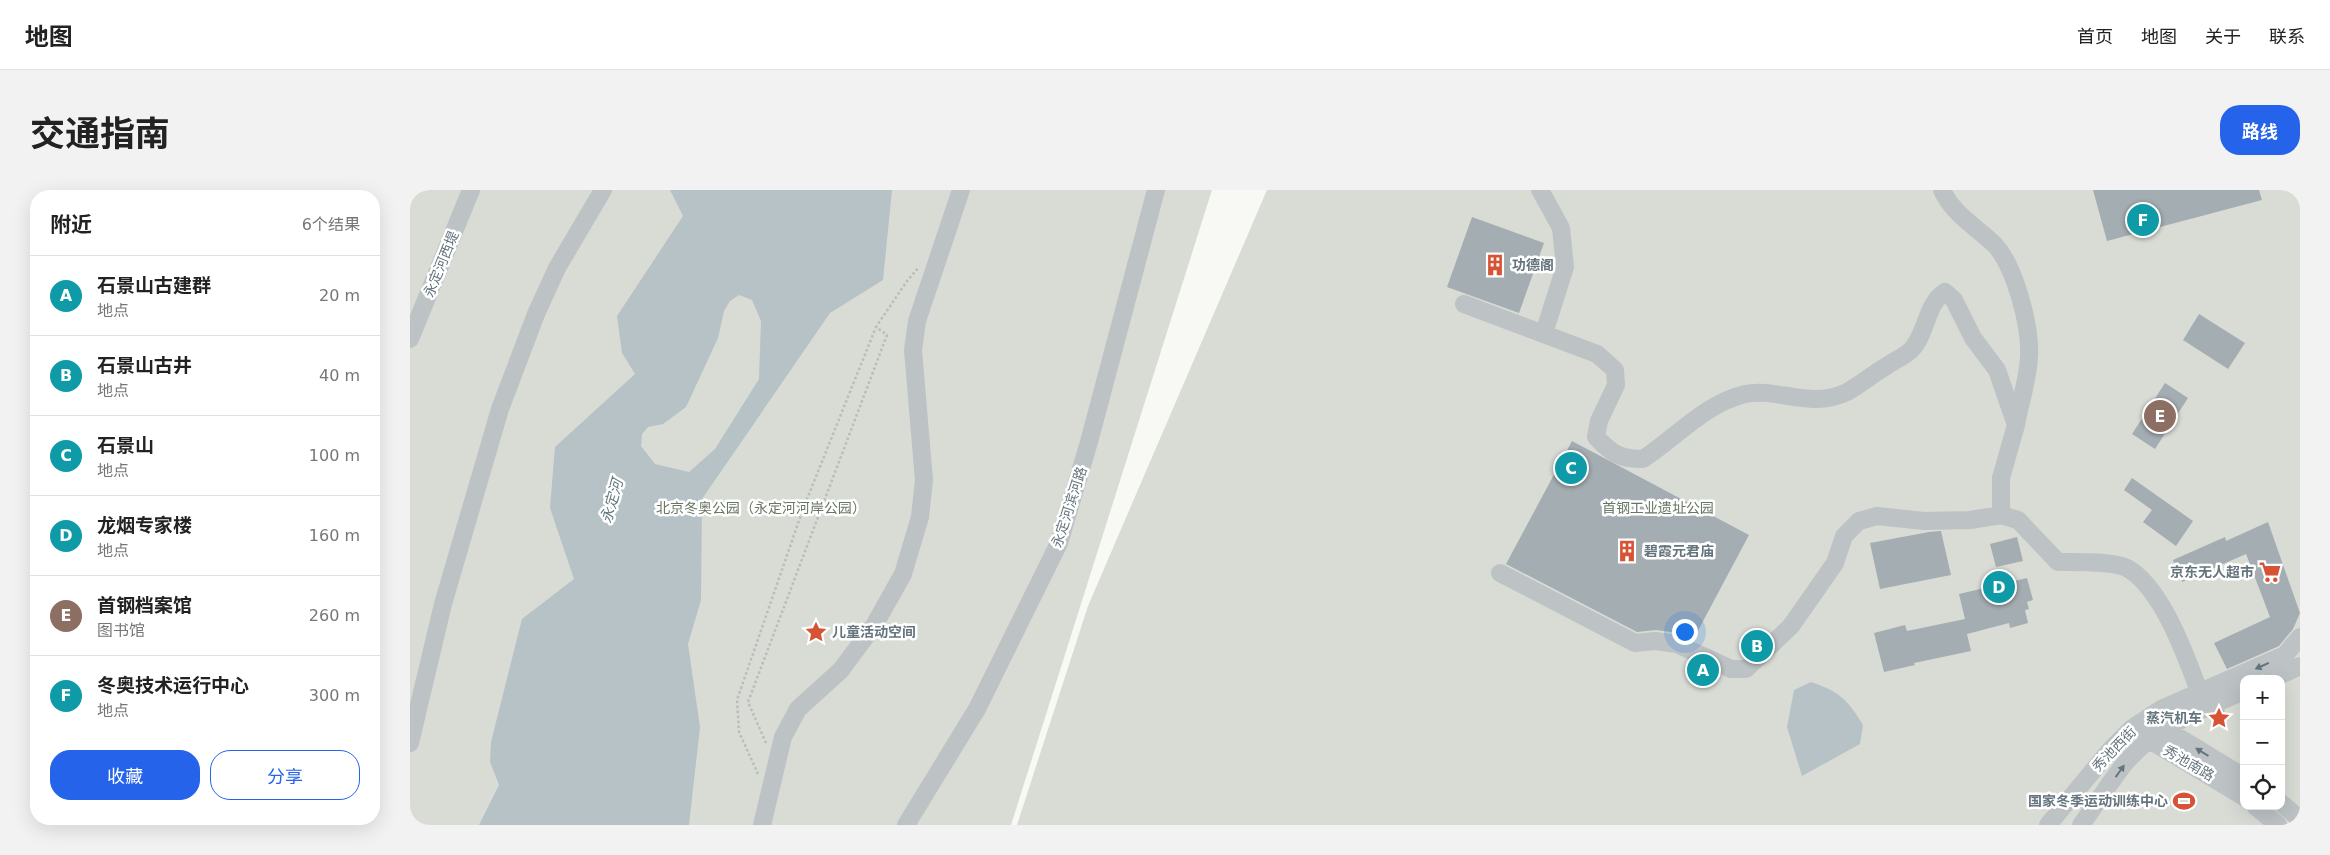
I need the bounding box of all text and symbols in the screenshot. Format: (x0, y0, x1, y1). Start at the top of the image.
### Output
text: 地图 (25, 23, 73, 51)
text: 首页 (2077, 26, 2113, 47)
text: 地图 (2141, 26, 2177, 47)
text: 关于 (2205, 26, 2241, 47)
text: 联系 (2269, 26, 2305, 47)
button: 路线 (2220, 105, 2300, 155)
text: 交通指南 (30, 114, 170, 154)
pin: F (2127, 201, 2159, 239)
text: 附近 (50, 213, 92, 237)
text: 6个结果 (302, 215, 360, 234)
street label: 永定河西堤 (420, 229, 462, 299)
building icon: 功德阁 (1482, 252, 1508, 278)
place label: 功德阁 (1512, 257, 1554, 273)
text: 石景山古建群 (97, 274, 211, 296)
text: A (60, 286, 72, 305)
text: 20 m (319, 286, 360, 305)
text: 地点 (97, 301, 129, 320)
text: 石景山古井 (97, 354, 192, 376)
text: B (60, 366, 72, 385)
text: 40 m (319, 366, 360, 385)
text: 地点 (97, 381, 129, 400)
pin: E (2144, 397, 2176, 435)
text: 石景山 (97, 434, 154, 456)
text: C (60, 446, 72, 465)
text: 100 m (309, 446, 360, 465)
pin: C (1555, 449, 1587, 487)
text: 地点 (97, 461, 129, 480)
street label: 永定河滨河路 (1048, 465, 1090, 549)
water label: 永定河 (597, 474, 628, 525)
park label: 北京冬奥公园（永定河河岸公园） (656, 500, 866, 516)
park label: 首钢工业遗址公园 (1602, 500, 1714, 516)
text: 龙烟专家楼 (97, 514, 192, 536)
text: D (59, 526, 73, 545)
text: 160 m (309, 526, 360, 545)
building icon: 碧霞元君庙 (1614, 538, 1640, 564)
text: 地点 (97, 541, 129, 560)
place label: 碧霞元君庙 (1644, 543, 1714, 559)
supermarket icon: 京东无人超市 (2257, 559, 2283, 585)
place label: 京东无人超市 (2170, 564, 2254, 580)
pin: D (1983, 568, 2015, 606)
text: 首钢档案馆 (97, 594, 192, 616)
text: E (61, 606, 71, 625)
text: 260 m (309, 606, 360, 625)
place icon: 儿童活动空间 (803, 619, 829, 645)
your location (1672, 619, 1698, 645)
text: 图书馆 (97, 621, 145, 640)
place label: 儿童活动空间 (832, 624, 916, 640)
pin: B (1741, 627, 1773, 665)
pin: A (1687, 651, 1719, 689)
one-way arrow (2255, 662, 2269, 670)
text: 冬奥技术运行中心 (97, 674, 249, 696)
map controls (2240, 675, 2285, 810)
button: + (2240, 675, 2285, 720)
text: F (61, 686, 71, 705)
text: 300 m (309, 686, 360, 705)
text: 地点 (97, 701, 129, 720)
place icon: 蒸汽机车 (2206, 705, 2232, 731)
place label: 蒸汽机车 (2146, 710, 2202, 726)
button: − (2240, 720, 2285, 765)
street label: 秀池西街 (2089, 723, 2139, 775)
street label: 秀池南路 (2161, 742, 2217, 784)
one-way arrow (2195, 747, 2208, 756)
button: 收藏 (50, 750, 200, 800)
button: 分享 (210, 750, 360, 800)
one-way arrow (2115, 764, 2125, 778)
button: locate (2240, 765, 2285, 810)
sports icon: 国家冬季运动训练中心 (2171, 788, 2197, 814)
place label: 国家冬季运动训练中心 (2028, 793, 2168, 809)

